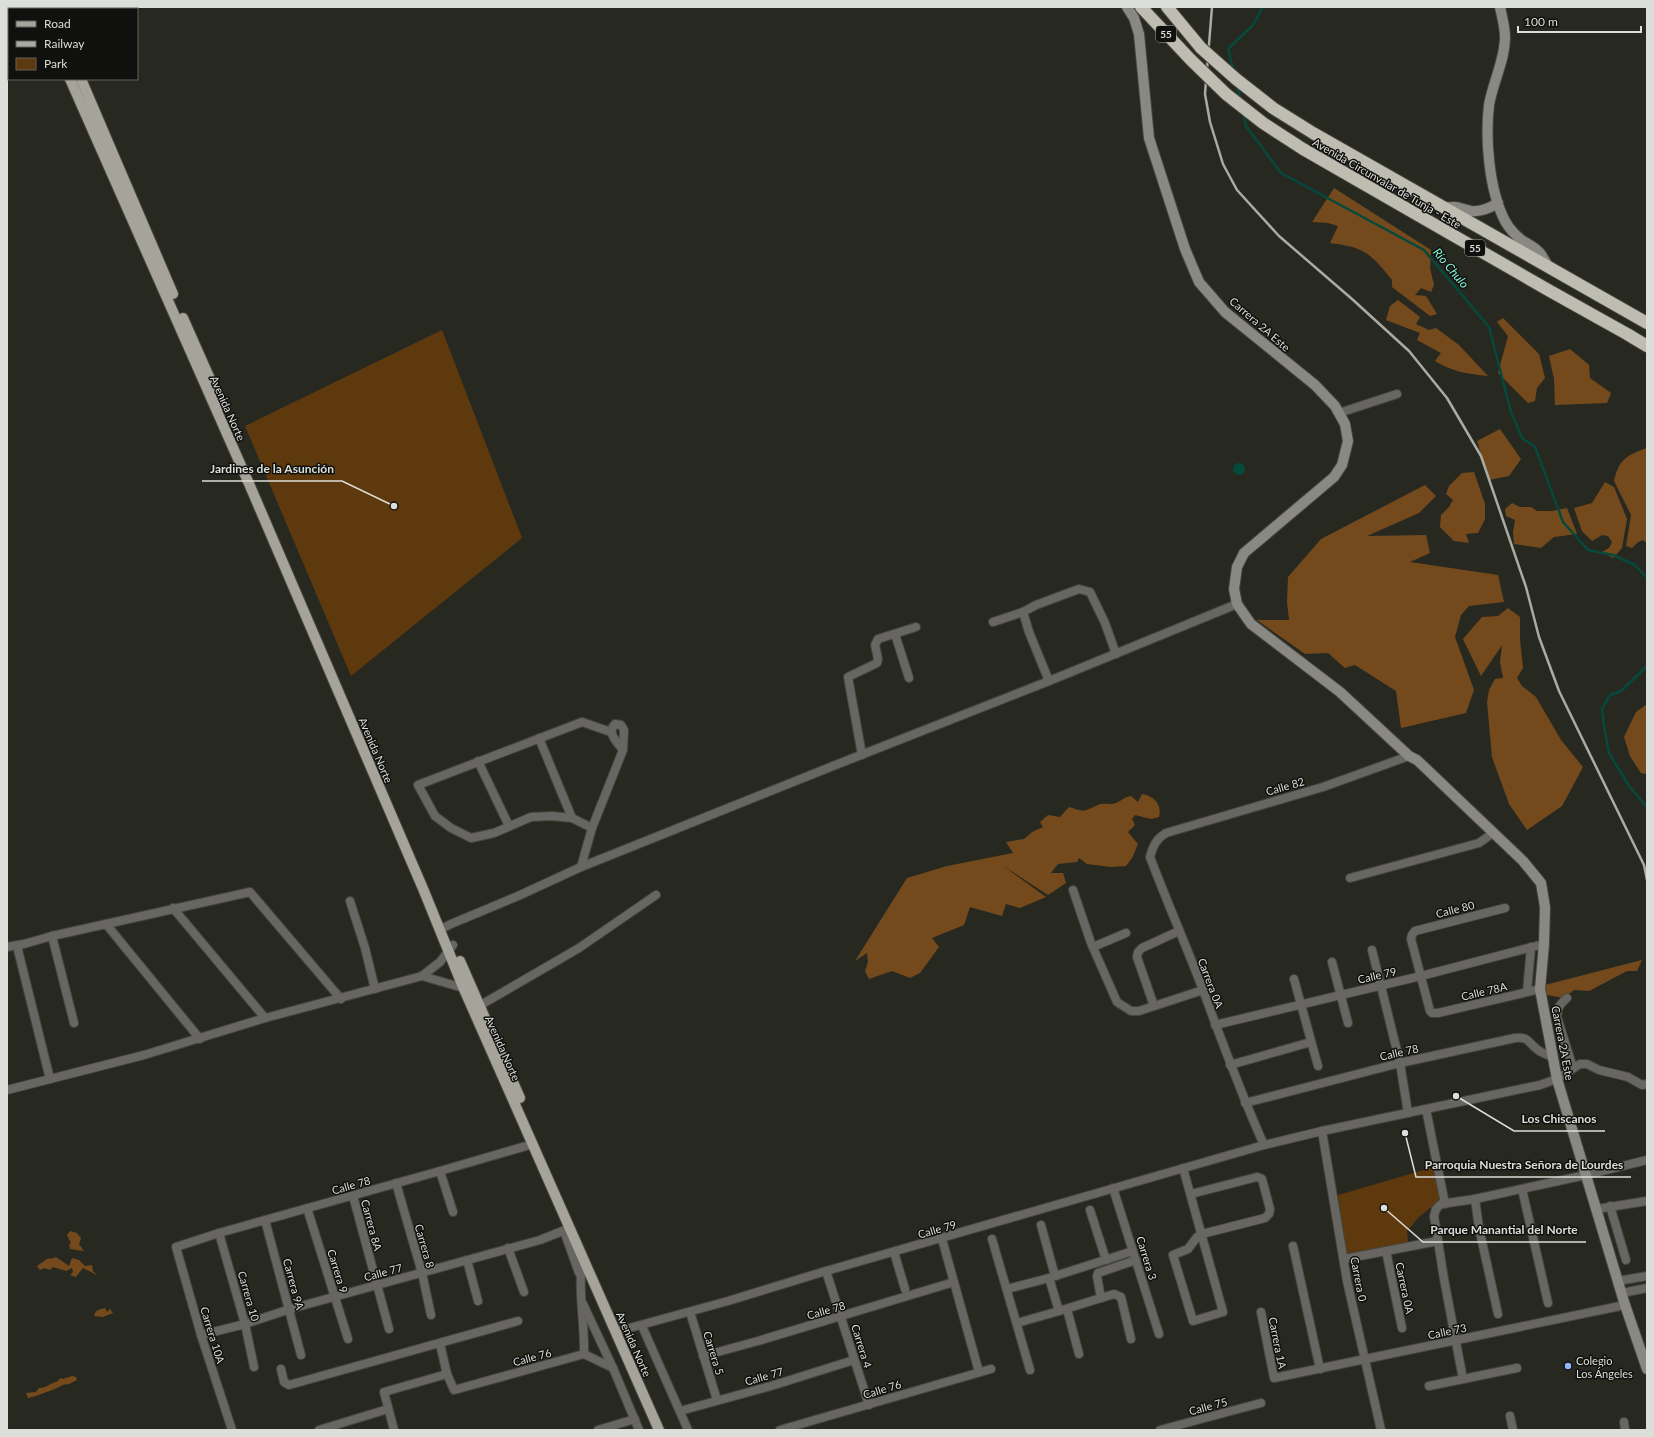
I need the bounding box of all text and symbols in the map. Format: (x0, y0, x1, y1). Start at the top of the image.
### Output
legend (8, 8, 138, 80)
scale bar (1518, 8, 1641, 34)
text: 100 m (1524, 14, 1558, 29)
text: Road (44, 16, 71, 31)
road number: 55 (1156, 26, 1176, 42)
text: Railway (44, 36, 85, 51)
text: Park (44, 56, 68, 71)
street label: Avenida Circunvalar de Tunja - Este (1311, 135, 1464, 231)
road number: 55 (1465, 240, 1485, 256)
water label: Río Chulo (1430, 245, 1472, 291)
street label: Carrera 2A Este (1227, 294, 1293, 354)
street label: Avenida Norte (208, 373, 248, 443)
callout: Jardines de la Asunción (202, 457, 342, 481)
text: Jardines de la Asunción (210, 461, 334, 476)
street label: Avenida Norte (356, 715, 396, 785)
street label: Calle 82 (1264, 774, 1306, 798)
street label: Calle 80 (1434, 898, 1476, 920)
street label: Carrera 0A (1196, 956, 1227, 1010)
street label: Calle 79 (1356, 964, 1398, 986)
street label: Calle 78A (1460, 979, 1509, 1003)
street label: Carrera 2A Este (1549, 1005, 1577, 1082)
street label: Avenida Norte (483, 1013, 523, 1083)
street label: Calle 78 (1378, 1041, 1420, 1063)
callout: Los Chiscanos (1514, 1107, 1605, 1131)
text: Los Chiscanos (1522, 1111, 1596, 1126)
callout: Parroquia Nuestra Señora de Lourdes (1416, 1153, 1631, 1177)
text: Parroquia Nuestra Señora de Lourdes (1425, 1157, 1623, 1172)
street label: Calle 78 (330, 1173, 372, 1197)
street label: Carrera 8A (359, 1198, 385, 1253)
street label: Calle 79 (916, 1217, 958, 1241)
callout: Parque Manantial del Norte (1423, 1218, 1586, 1242)
text: Parque Manantial del Norte (1430, 1222, 1578, 1237)
street label: Carrera 8 (413, 1223, 437, 1269)
street label: Carrera 3 (1134, 1235, 1160, 1281)
street label: Carrera 9 (325, 1248, 351, 1294)
street label: Carrera 0 (1348, 1256, 1370, 1303)
street label: Carrera 9A (281, 1257, 307, 1312)
street label: Calle 77 (362, 1261, 404, 1283)
street label: Carrera 0A (1393, 1261, 1417, 1316)
street label: Carrera 10 (236, 1270, 262, 1323)
street label: Calle 78 (805, 1298, 847, 1322)
street label: Carrera 10A (198, 1305, 228, 1366)
street label: Avenida Norte (614, 1309, 654, 1379)
street label: Carrera 1A (1267, 1316, 1289, 1371)
street label: Calle 73 (1426, 1321, 1468, 1341)
street label: Carrera 4 (849, 1323, 875, 1370)
street label: Carrera 5 (701, 1330, 727, 1376)
street label: Calle 76 (511, 1346, 553, 1368)
place label: Colegio Los Ángeles (1576, 1354, 1633, 1380)
marker: Colegio Los Ángeles (1563, 1361, 1573, 1371)
street label: Calle 77 (743, 1364, 785, 1388)
street label: Calle 76 (861, 1377, 903, 1401)
street label: Calle 75 (1187, 1395, 1229, 1417)

